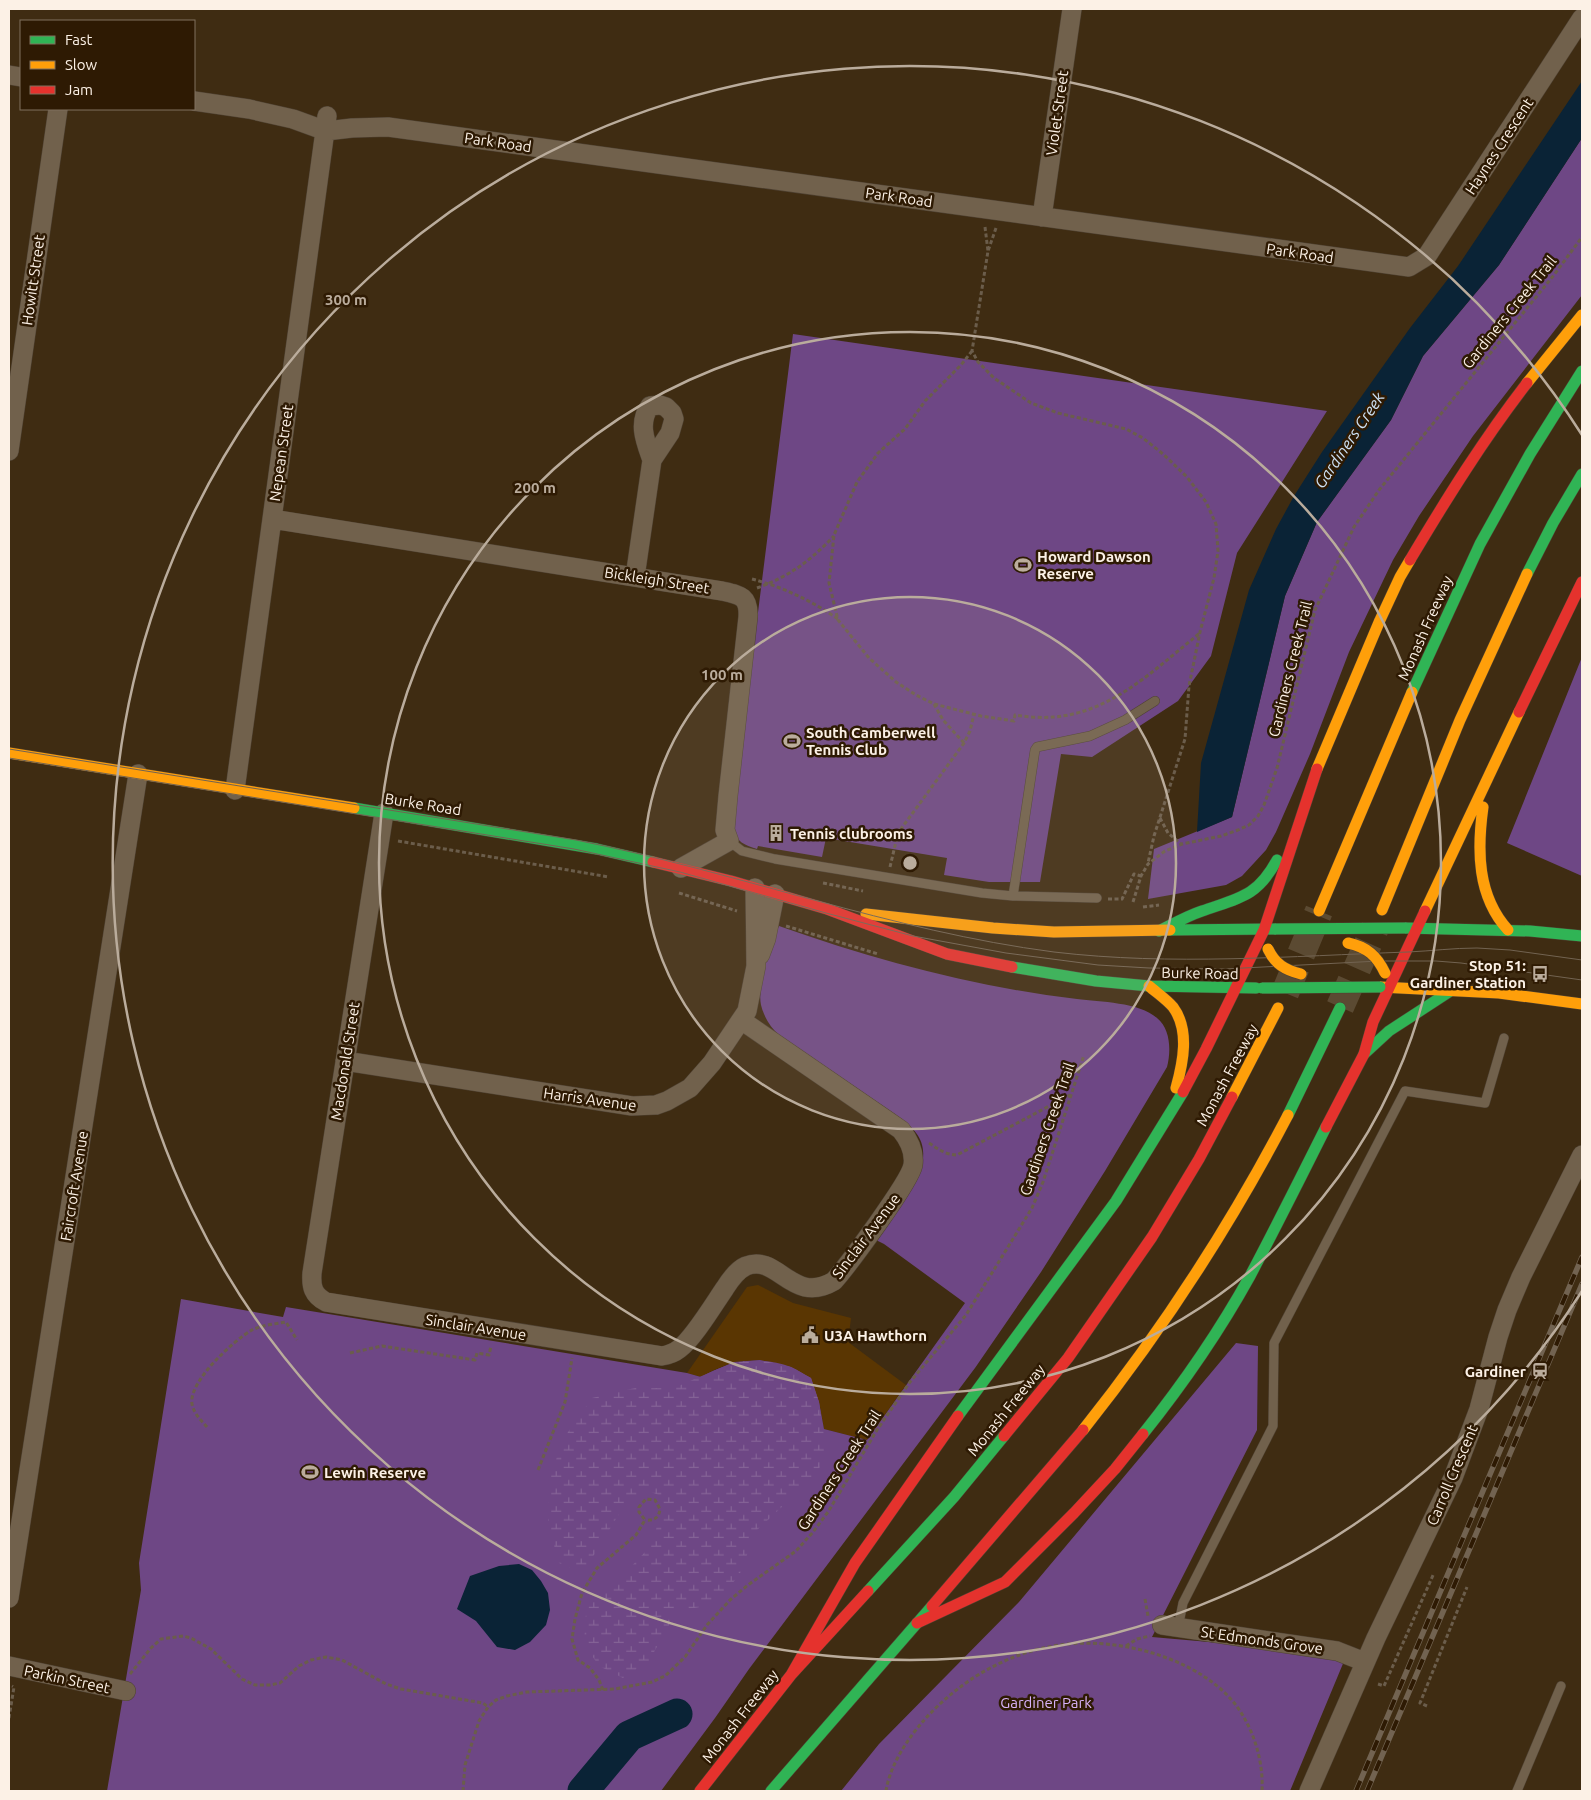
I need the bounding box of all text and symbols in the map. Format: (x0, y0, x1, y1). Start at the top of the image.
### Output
legend (20, 20, 195, 110)
text: Fast (65, 31, 93, 48)
text: Slow (65, 56, 98, 73)
street label: Violet Street (1043, 69, 1071, 157)
text: Jam (65, 81, 93, 98)
street label: Haynes Crescent (1462, 95, 1537, 197)
street label: Park Road (463, 129, 533, 155)
street label: Park Road (864, 184, 934, 210)
street label: Howitt Street (18, 233, 48, 327)
street label: Park Road (1265, 240, 1335, 266)
street label: Gardiners Creek Trail (1459, 252, 1560, 372)
text: 300 m (325, 291, 367, 308)
water label: Gardiners Creek (1310, 388, 1388, 491)
street label: Nepean Street (266, 403, 296, 503)
text: 200 m (514, 479, 556, 496)
place label: Howard Dawson Reserve (1037, 548, 1151, 582)
sports icon: Howard Dawson Reserve (1013, 555, 1033, 575)
street label: Bickleigh Street (603, 563, 711, 597)
street label: Monash Freeway (1394, 573, 1456, 683)
street label: Gardiners Creek Trail (1265, 599, 1315, 739)
text: 100 m (701, 666, 743, 683)
place label: South Camberwell Tennis Club (806, 724, 936, 758)
sports icon: South Camberwell Tennis Club (782, 731, 802, 751)
street label: Burke Road (383, 790, 463, 818)
building icon: Tennis clubrooms (766, 823, 786, 843)
place label: Tennis clubrooms (790, 825, 913, 842)
centre of rings (901, 854, 919, 872)
place label: Stop 51: Gardiner Station (1410, 957, 1526, 991)
street label: Burke Road (1161, 964, 1239, 982)
bus stop icon: Stop 51: Gardiner Station (1530, 964, 1550, 984)
street label: Macdonald Street (327, 1001, 363, 1121)
street label: Monash Freeway (1193, 1021, 1261, 1129)
street label: Gardiners Creek Trail (1016, 1060, 1078, 1198)
street label: Harris Avenue (542, 1084, 638, 1114)
street label: Faircroft Avenue (57, 1130, 91, 1242)
street label: Sinclair Avenue (829, 1190, 903, 1282)
street label: Sinclair Avenue (424, 1311, 528, 1343)
public building icon: U3A Hawthorn (800, 1325, 820, 1345)
place label: U3A Hawthorn (824, 1327, 927, 1344)
street label: Monash Freeway (964, 1361, 1048, 1459)
station icon: Gardiner (1530, 1361, 1550, 1381)
place label: Gardiner (1465, 1363, 1527, 1380)
street label: Gardiners Creek Trail (794, 1407, 884, 1533)
street label: Carroll Crescent (1423, 1422, 1481, 1528)
sports icon: Lewin Reserve (300, 1462, 320, 1482)
place label: Lewin Reserve (324, 1464, 426, 1481)
street label: St Edmonds Grove (1200, 1623, 1324, 1657)
street label: Parkin Street (23, 1662, 112, 1696)
street label: Monash Freeway (699, 1666, 781, 1766)
park label: Gardiner Park (1000, 1694, 1092, 1711)

